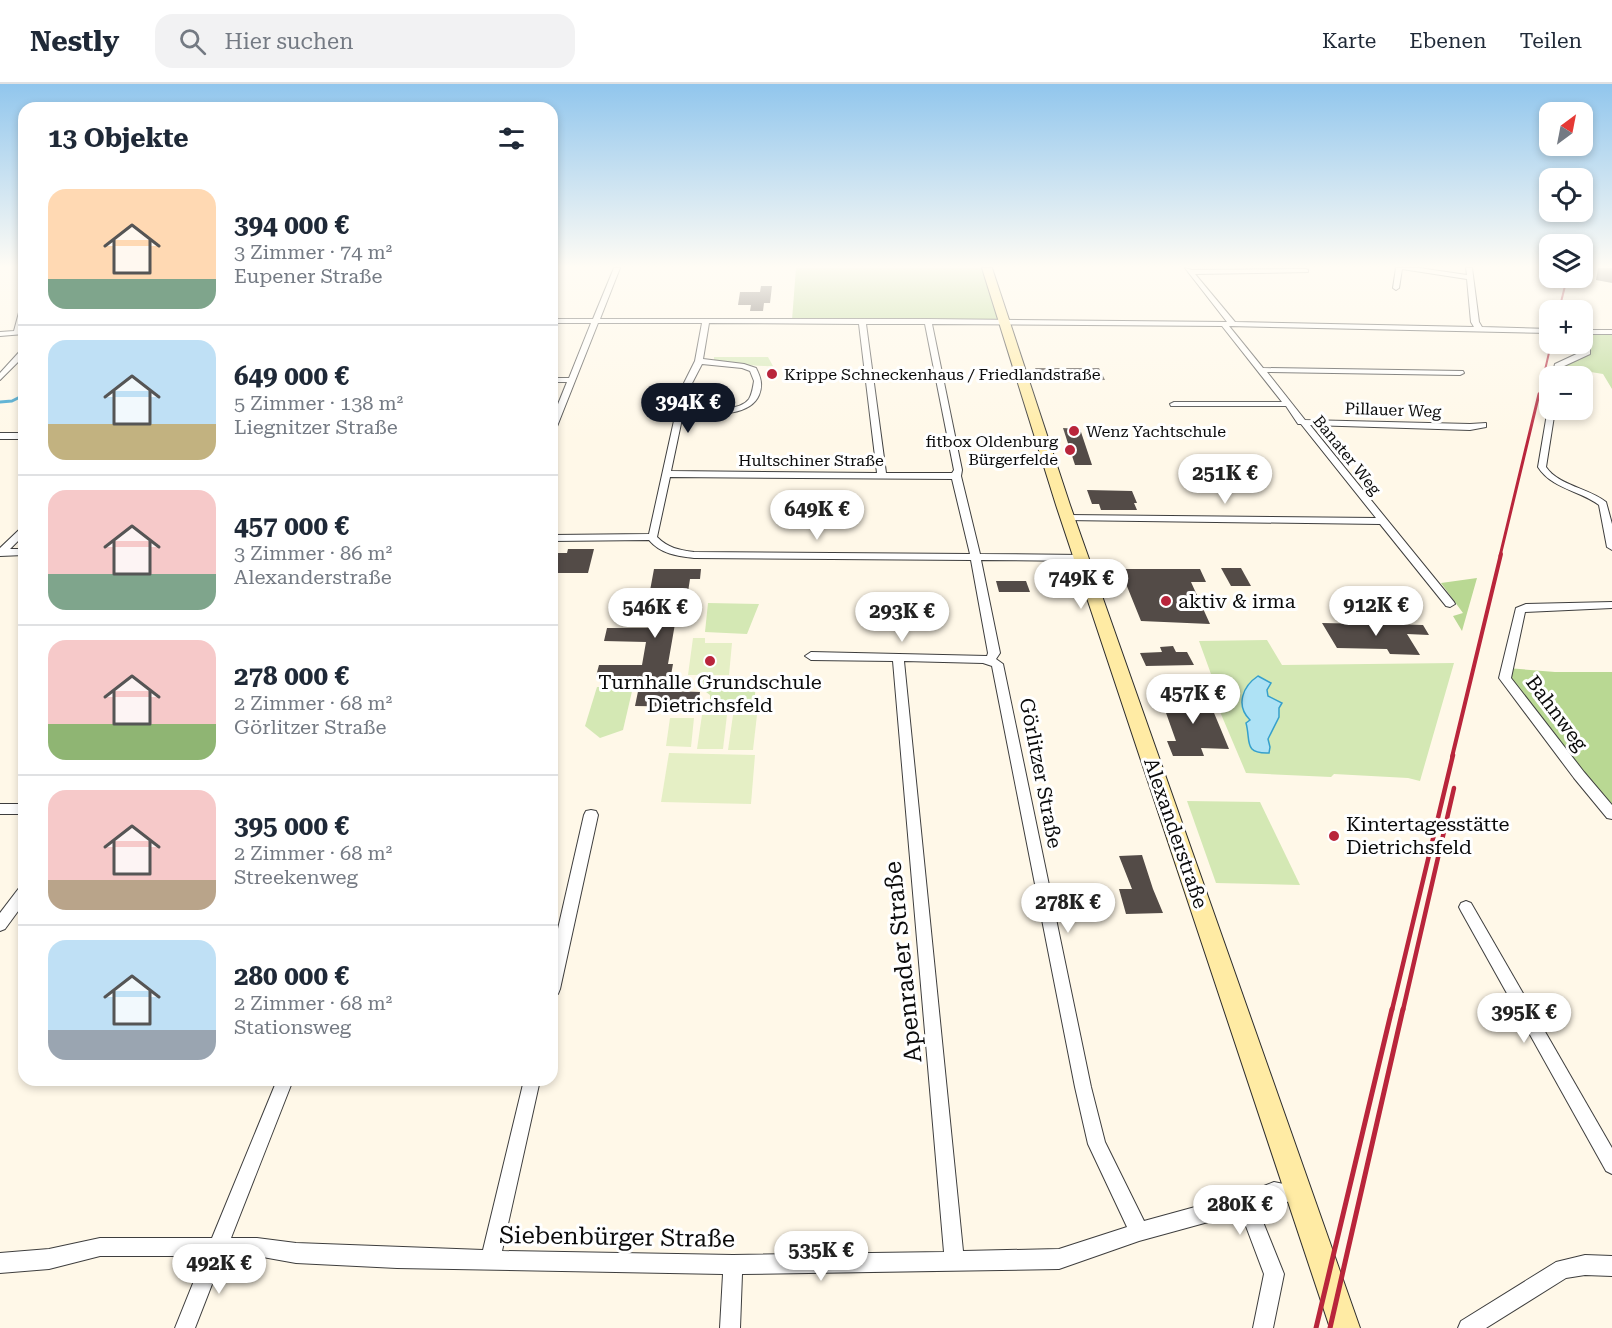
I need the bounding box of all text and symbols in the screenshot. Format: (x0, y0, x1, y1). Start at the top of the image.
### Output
search box (155, 14, 575, 68)
text: Nestly (30, 25, 119, 58)
icon: search (176, 25, 209, 58)
text: Hier suchen (224, 29, 353, 54)
text: Karte (1322, 29, 1376, 53)
text: Ebenen (1409, 29, 1487, 53)
text: Teilen (1520, 29, 1582, 53)
north arrow (1539, 102, 1593, 156)
map controls (1539, 102, 1593, 420)
icon: filters (495, 122, 528, 155)
text: 13 Objekte (48, 123, 189, 153)
button: locate (1539, 168, 1593, 222)
text: 394 000 € (234, 210, 349, 240)
icon: home (96, 213, 168, 285)
button: layers (1539, 234, 1593, 288)
text: 3 Zimmer · 74 m² (234, 240, 392, 264)
text: Eupener Straße (234, 264, 383, 288)
button: + (1539, 300, 1593, 354)
text: 649 000 € (234, 361, 349, 391)
icon: home (96, 364, 168, 436)
place label: Krippe Schneckenhaus / Friedlandstraße (784, 365, 1101, 384)
button: − (1539, 366, 1593, 420)
marker: Krippe Schneckenhaus / Friedlandstraße (765, 367, 779, 381)
pin: 394K € (639, 383, 737, 434)
text: 394K € (655, 390, 721, 414)
text: 5 Zimmer · 138 m² (234, 391, 403, 415)
street label: Pillauer Weg (1344, 399, 1443, 421)
street label: Banater Weg (1309, 411, 1385, 499)
text: Liegnitzer Straße (234, 415, 398, 439)
place label: Wenz Yachtschule (1086, 422, 1226, 441)
marker: Wenz Yachtschule (1067, 424, 1081, 438)
place label: fitbox Oldenburg Bürgerfelde (926, 432, 1059, 469)
marker: fitbox Oldenburg Bürgerfelde (1063, 443, 1077, 457)
street label: Hultschiner Straße (738, 451, 884, 470)
pin: 251K € (1176, 454, 1274, 505)
text: 251K € (1192, 461, 1258, 485)
pin: 649K € (768, 490, 866, 541)
text: 649K € (784, 497, 850, 521)
text: 457 000 € (234, 511, 349, 541)
icon: home (96, 514, 168, 586)
text: 3 Zimmer · 86 m² (234, 541, 392, 565)
pin: 749K € (1032, 559, 1130, 610)
text: Alexanderstraße (234, 565, 392, 589)
text: 749K € (1048, 566, 1114, 590)
pin: 912K € (1327, 586, 1425, 637)
pin: 546K € (606, 588, 704, 639)
place label: aktiv & irma (1178, 589, 1296, 613)
pin: 293K € (853, 592, 951, 643)
text: 912K € (1343, 593, 1409, 617)
marker: aktiv & irma (1159, 594, 1173, 608)
text: 546K € (622, 595, 688, 619)
text: 293K € (869, 599, 935, 623)
marker: Turnhalle Grundschule Dietrichsfeld (703, 654, 717, 668)
text: 278 000 € (234, 661, 349, 691)
icon: home (96, 664, 168, 736)
place label: Turnhalle Grundschule Dietrichsfeld (598, 670, 822, 717)
street label: Bahnweg (1521, 671, 1593, 756)
pin: 457K € (1144, 674, 1242, 725)
text: 457K € (1160, 681, 1226, 705)
text: 2 Zimmer · 68 m² (234, 691, 392, 715)
street label: Görlitzer Straße (1015, 696, 1067, 850)
text: Görlitzer Straße (234, 715, 386, 739)
street label: Alexanderstraße (1139, 755, 1213, 912)
text: 395 000 € (234, 811, 349, 841)
place label: Kintertagesstätte Dietrichsfeld (1346, 812, 1509, 859)
icon: home (96, 814, 168, 886)
marker: Kintertagesstätte Dietrichsfeld (1327, 829, 1341, 843)
text: 2 Zimmer · 68 m² (234, 841, 392, 865)
street label: Apenrader Straße (878, 860, 928, 1064)
text: Streekenweg (234, 865, 358, 889)
pin: 278K € (1019, 883, 1117, 934)
text: 278K € (1035, 890, 1101, 914)
text: 280 000 € (234, 961, 349, 991)
icon: home (96, 964, 168, 1036)
text: 2 Zimmer · 68 m² (234, 991, 392, 1015)
pin: 395K € (1475, 993, 1573, 1044)
text: 395K € (1491, 1000, 1557, 1024)
text: Stationsweg (234, 1015, 351, 1039)
pin: 280K € (1191, 1185, 1289, 1236)
text: 280K € (1207, 1192, 1273, 1216)
street label: Siebenbürger Straße (499, 1221, 735, 1253)
pin: 535K € (772, 1231, 870, 1282)
text: 535K € (788, 1238, 854, 1262)
pin: 492K € (170, 1244, 268, 1295)
text: 492K € (186, 1251, 252, 1275)

